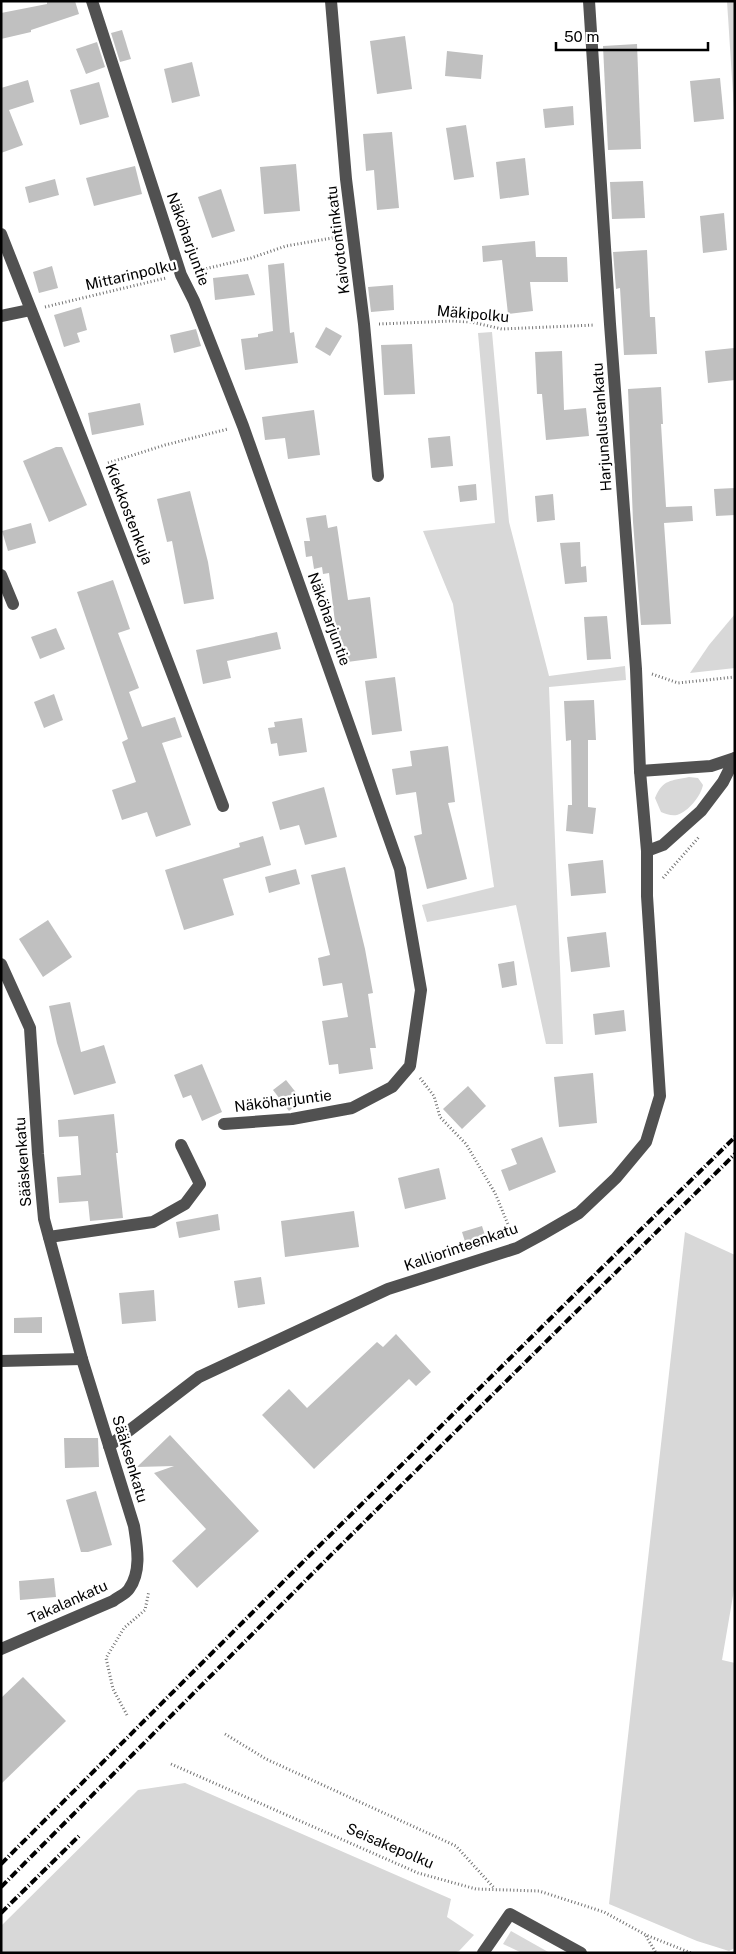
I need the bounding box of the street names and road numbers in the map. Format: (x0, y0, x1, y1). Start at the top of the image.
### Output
street label: Kaivotontinkatu (322, 185, 353, 295)
street label: Näköharjuntie (164, 190, 213, 288)
street label: Mittarinpolku (83, 256, 178, 293)
street label: Mäkipolku (436, 302, 510, 325)
street label: Harjunalustankatu (589, 362, 614, 492)
street label: Kiekkostenkuja (102, 461, 157, 567)
street label: Näköharjuntie (305, 570, 354, 668)
street label: Näköharjuntie (233, 1086, 333, 1115)
street label: Sääskenkatu (11, 1117, 34, 1208)
street label: Kalliorinteenkatu (402, 1219, 520, 1274)
street label: Sääksenkatu (109, 1413, 152, 1504)
street label: Takalankatu (26, 1577, 110, 1627)
street label: Seisakepolku (344, 1819, 437, 1872)

